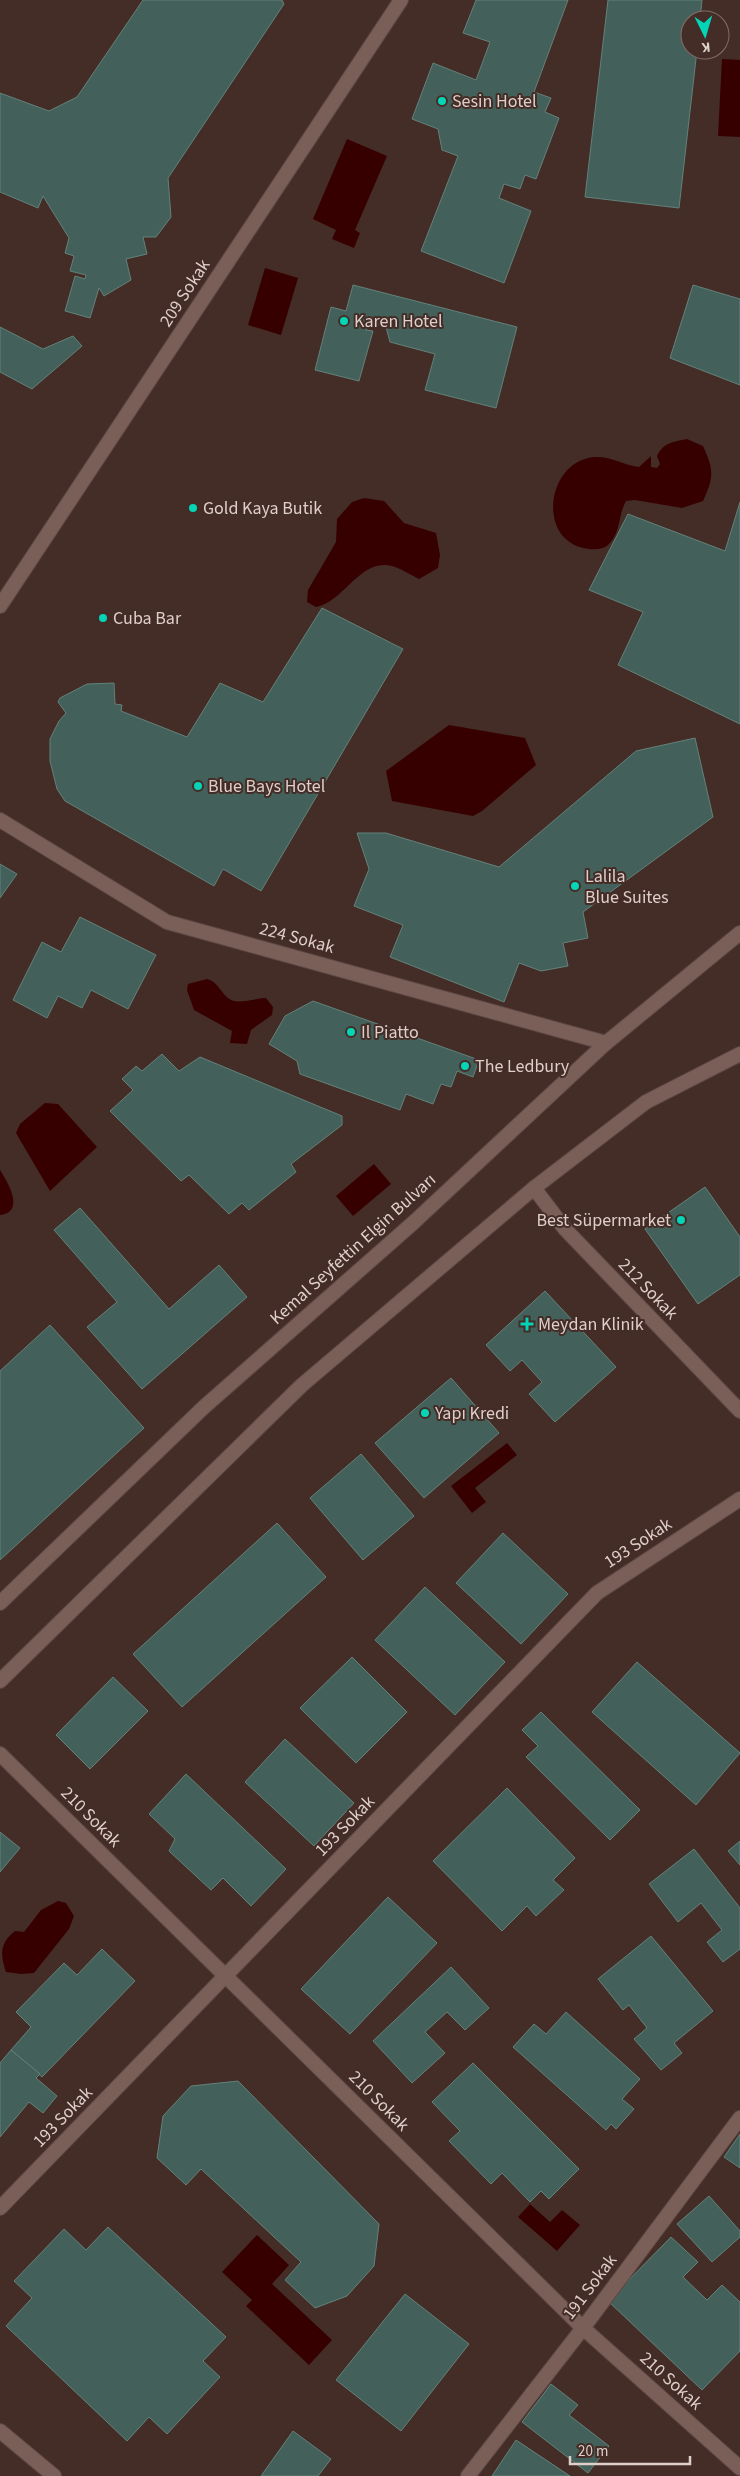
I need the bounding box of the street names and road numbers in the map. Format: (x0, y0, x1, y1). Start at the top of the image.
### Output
street label: 209 Sokak (154, 254, 216, 332)
street label: 224 Sokak (257, 916, 337, 960)
street label: Kemal Seyfettin Elgin Bulvarı (264, 1168, 442, 1330)
street label: 212 Sokak (612, 1253, 684, 1325)
street label: 193 Sokak (599, 1512, 677, 1574)
street label: 210 Sokak (55, 1781, 127, 1853)
street label: 193 Sokak (309, 1790, 381, 1862)
street label: 210 Sokak (343, 2065, 415, 2137)
street label: 193 Sokak (27, 2081, 99, 2153)
street label: 191 Sokak (557, 2249, 623, 2325)
street label: 210 Sokak (634, 2346, 708, 2416)

